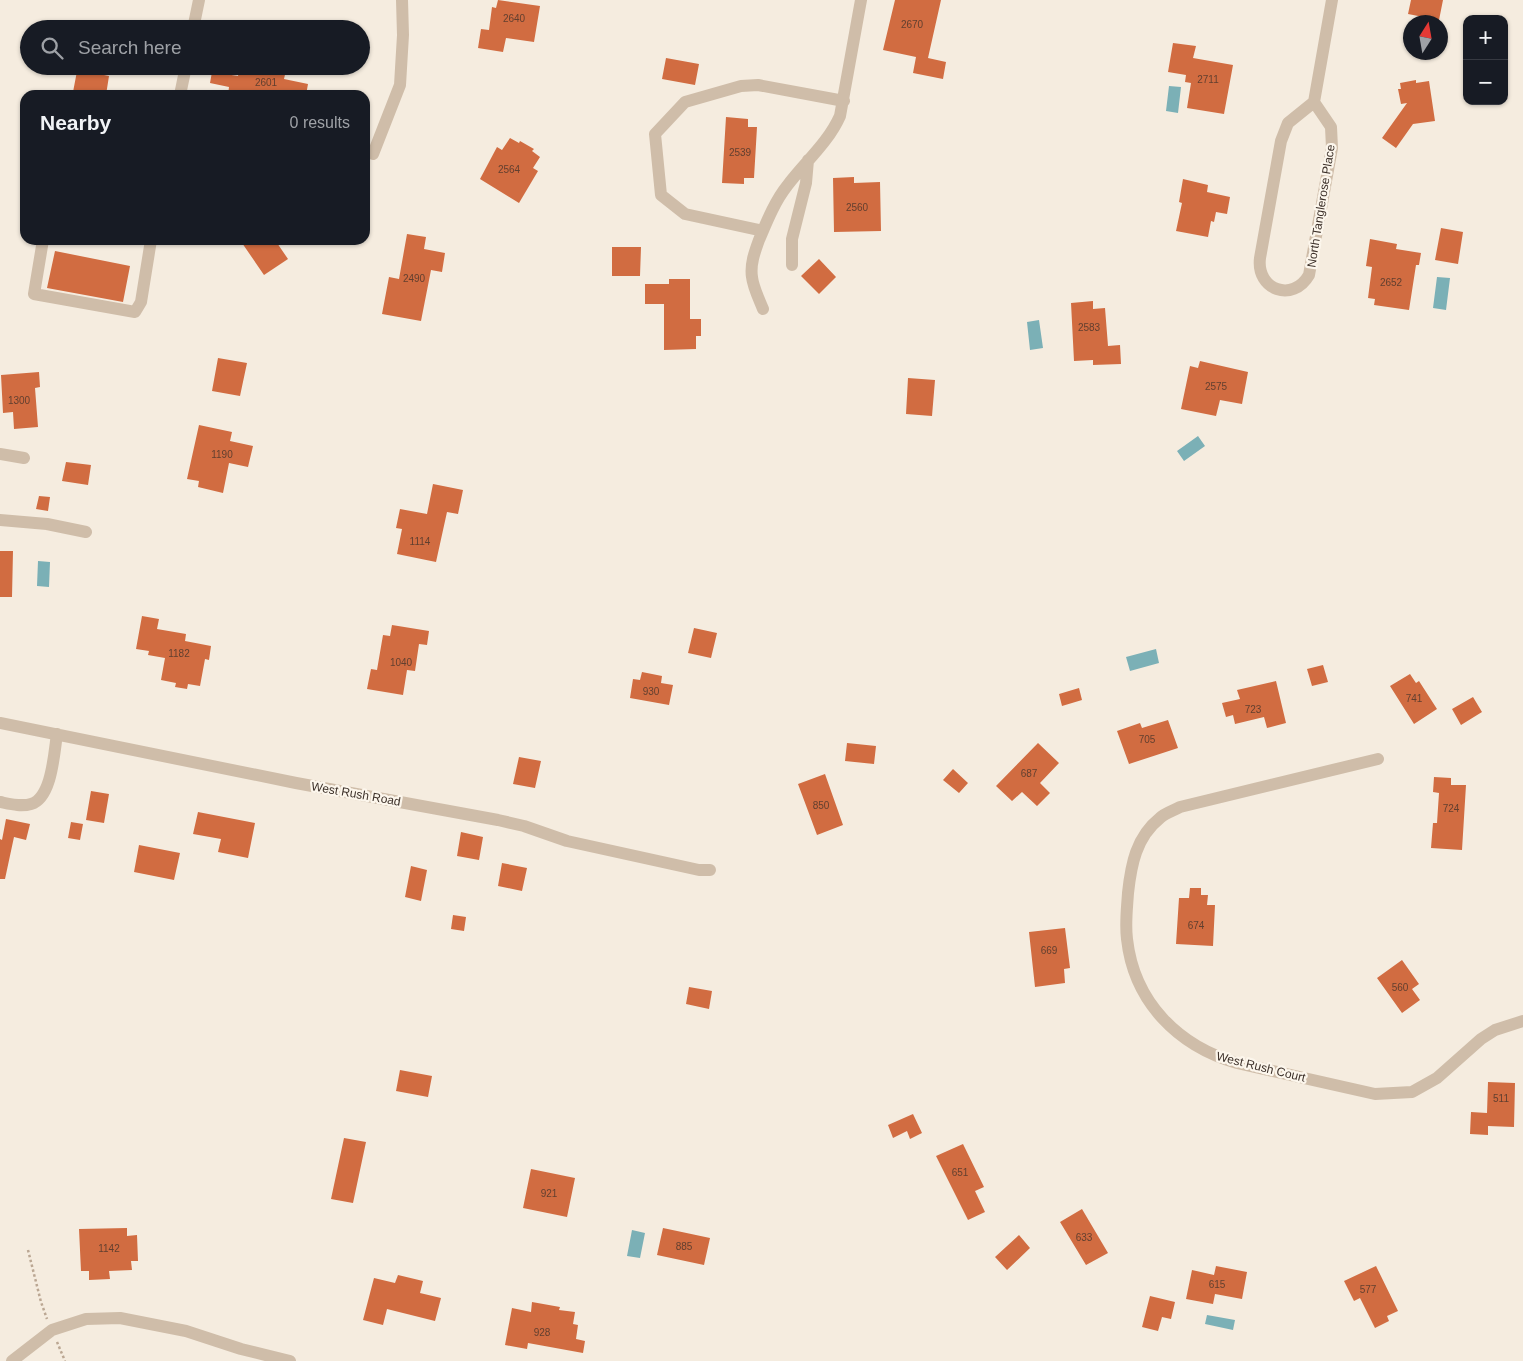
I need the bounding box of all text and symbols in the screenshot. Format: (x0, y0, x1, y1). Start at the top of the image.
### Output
house number: 2640 (503, 13, 526, 24)
north arrow (1403, 15, 1448, 60)
map controls (1463, 15, 1508, 105)
button: + (1463, 15, 1508, 60)
house number: 2670 (901, 19, 924, 30)
search box (20, 20, 370, 75)
icon: search (38, 34, 66, 62)
text: Search here (78, 37, 182, 58)
button: − (1463, 60, 1508, 105)
house number: 2711 (1197, 74, 1219, 85)
house number: 2601 (255, 77, 278, 88)
text: Nearby (40, 111, 111, 134)
text: 0 results (290, 114, 350, 131)
street label: North Tanglerose Place (1304, 143, 1338, 269)
house number: 2539 (729, 147, 752, 158)
house number: 2564 (498, 164, 521, 175)
house number: 2560 (846, 202, 869, 213)
house number: 2490 (403, 273, 426, 284)
house number: 2652 (1380, 277, 1403, 288)
house number: 2583 (1078, 322, 1101, 333)
house number: 2575 (1205, 381, 1228, 392)
house number: 1300 (8, 395, 31, 406)
house number: 1190 (211, 449, 233, 460)
house number: 1114 (410, 536, 431, 547)
house number: 1182 (168, 648, 190, 659)
house number: 1040 (390, 657, 413, 668)
house number: 930 (643, 686, 660, 697)
house number: 741 (1406, 693, 1423, 704)
house number: 723 (1245, 704, 1262, 715)
house number: 705 (1139, 734, 1156, 745)
house number: 687 (1021, 768, 1038, 779)
street label: West Rush Road (310, 779, 402, 809)
house number: 850 (813, 800, 830, 811)
house number: 724 (1443, 803, 1460, 814)
house number: 674 (1188, 920, 1205, 931)
house number: 669 (1041, 945, 1058, 956)
house number: 560 (1392, 982, 1409, 993)
street label: West Rush Court (1215, 1049, 1308, 1085)
house number: 511 (1493, 1093, 1509, 1104)
house number: 651 (952, 1167, 969, 1178)
house number: 921 (541, 1188, 558, 1199)
house number: 633 (1076, 1232, 1093, 1243)
house number: 885 (676, 1241, 693, 1252)
house number: 1142 (98, 1243, 120, 1254)
house number: 615 (1209, 1279, 1226, 1290)
house number: 577 (1360, 1284, 1377, 1295)
house number: 928 (534, 1327, 551, 1338)

